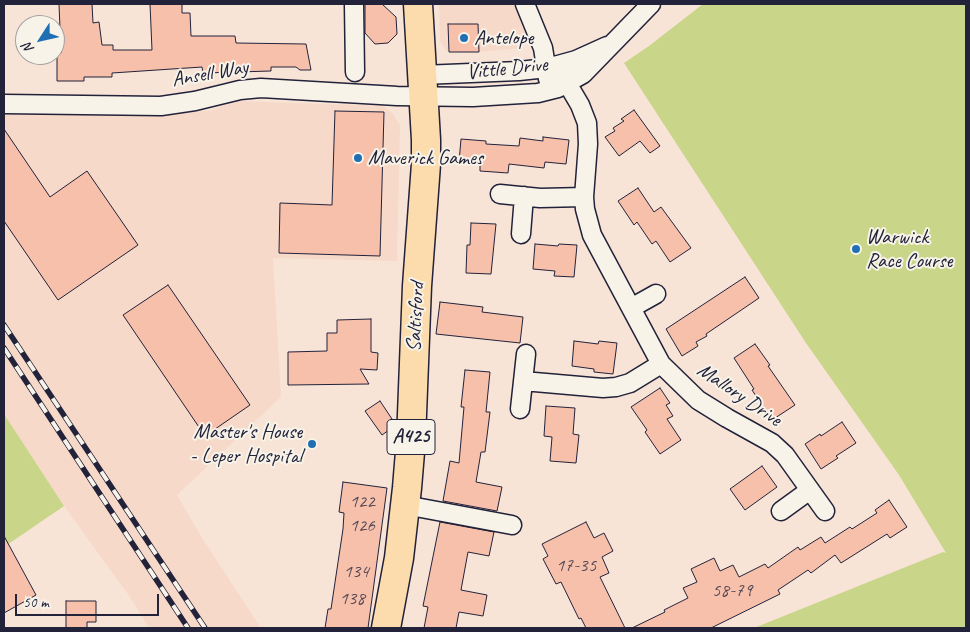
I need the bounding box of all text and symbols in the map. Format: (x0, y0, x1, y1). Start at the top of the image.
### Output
north arrow (15, 15, 65, 65)
place label: Antelope (474, 25, 533, 51)
marker: Antelope (458, 32, 470, 44)
text: N (19, 40, 38, 57)
street label: Vittle Drive (465, 52, 549, 86)
street label: Ansell Way (170, 55, 250, 93)
place label: Maverick Games (368, 145, 483, 171)
marker: Maverick Games (352, 152, 364, 164)
place label: Warwick Race Course (866, 224, 952, 274)
marker: Warwick Race Course (850, 243, 862, 255)
street label: Saltisford (402, 281, 430, 353)
street label: Mallory Drive (692, 358, 786, 432)
place label: Master's House - Leper Hospital (190, 419, 302, 469)
road number: A425 (387, 420, 435, 454)
marker: Master's House - Leper Hospital (306, 438, 318, 450)
house number: 122 (349, 491, 375, 513)
house number: 126 (349, 515, 375, 537)
house number: 17-35 (556, 555, 596, 577)
house number: 134 (343, 561, 369, 583)
house number: 58-79 (712, 580, 752, 602)
scale bar (18, 584, 161, 616)
house number: 138 (339, 588, 365, 610)
text: 50 m (23, 593, 49, 612)

